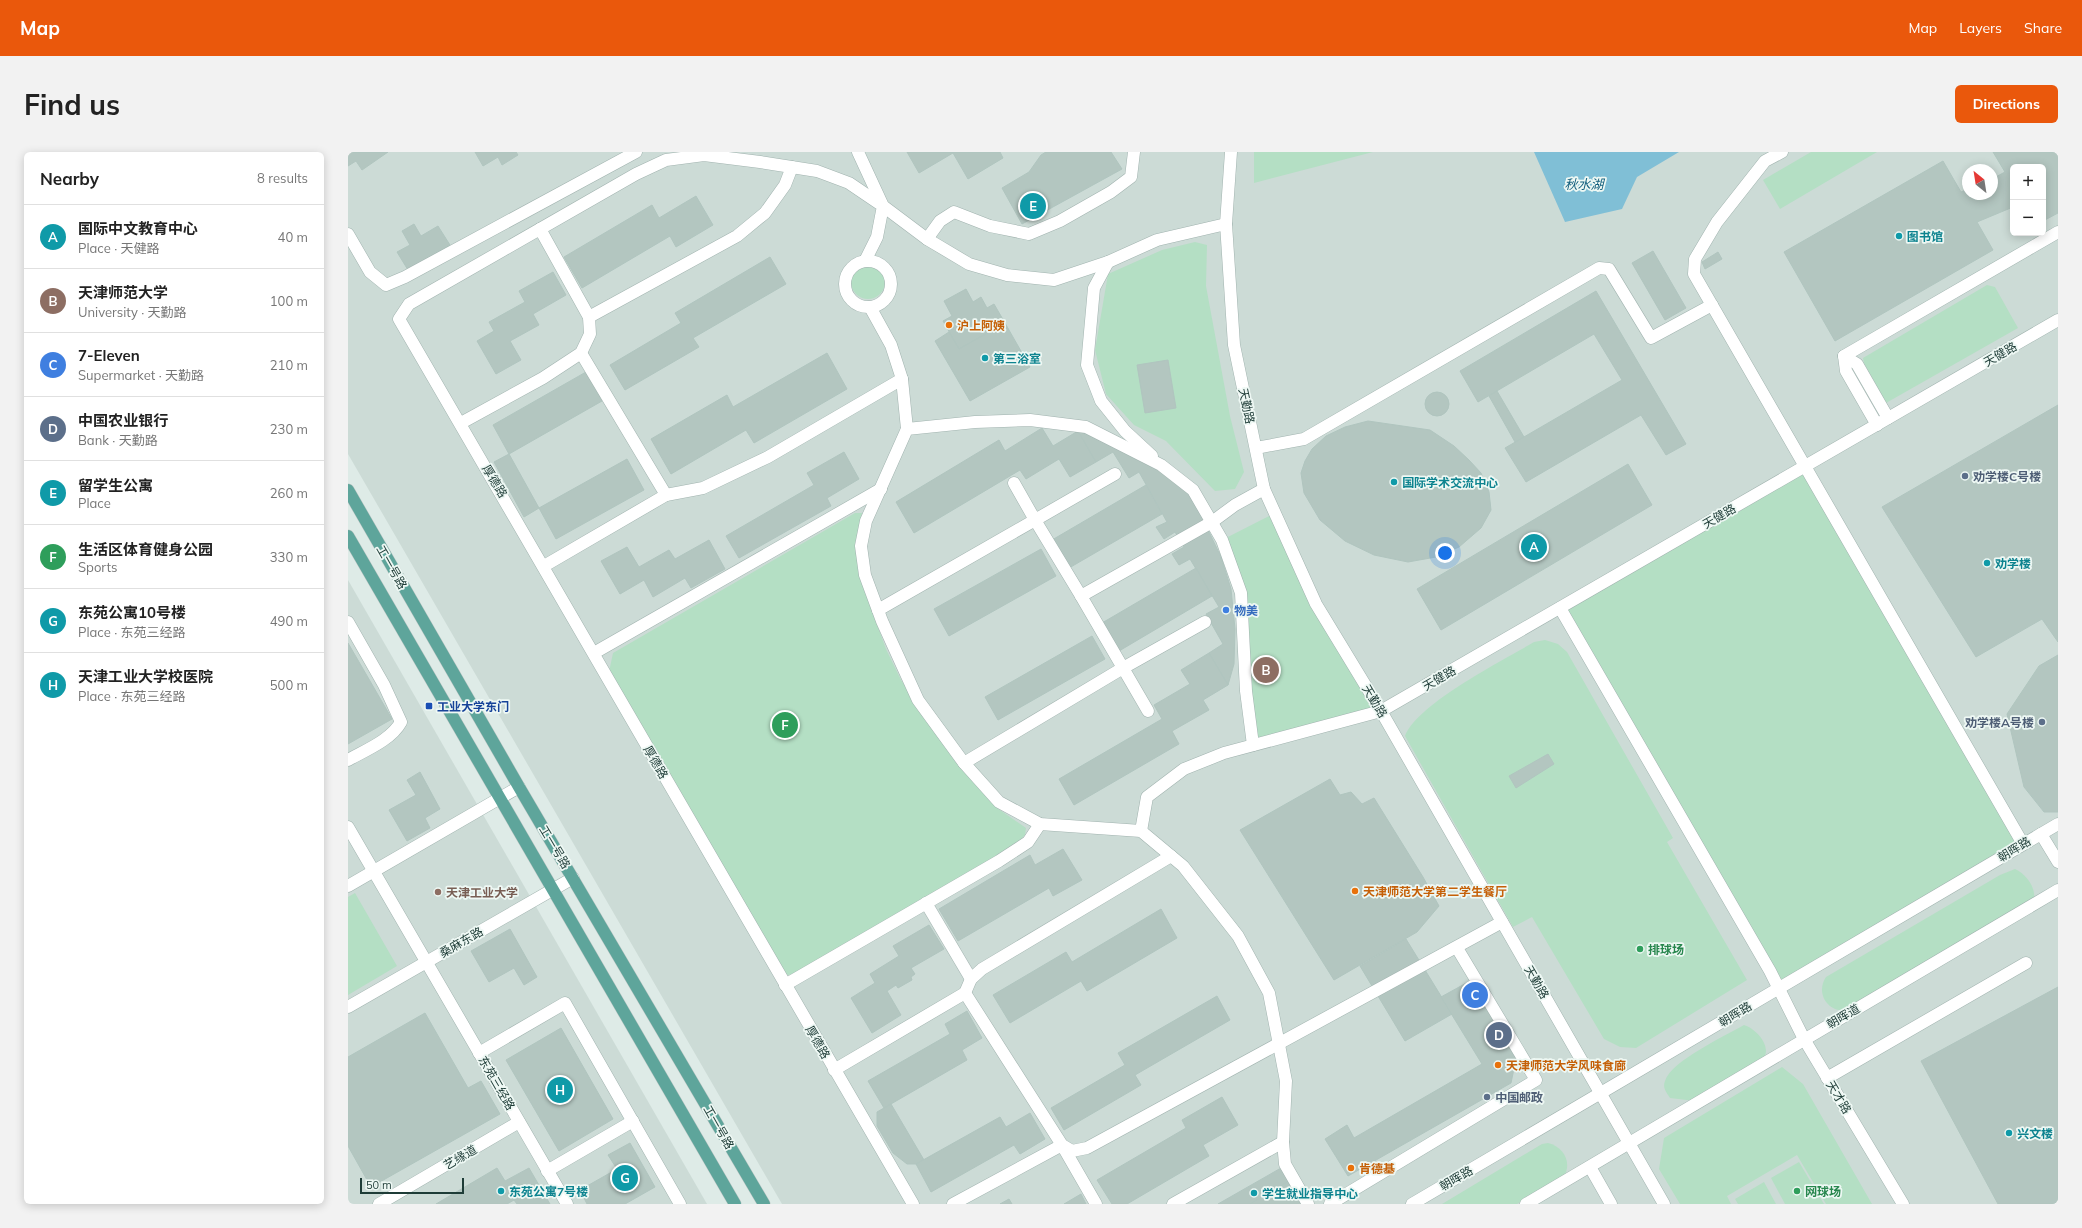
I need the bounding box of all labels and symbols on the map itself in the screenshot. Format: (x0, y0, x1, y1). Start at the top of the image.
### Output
north arrow (1962, 164, 1998, 200)
water label: 秋水湖 (1564, 176, 1605, 192)
pin: E (1020, 191, 1046, 221)
place label: 图书馆 (1907, 229, 1943, 244)
marker: 图书馆 (1894, 231, 1904, 241)
place label: 沪上阿姨 (957, 318, 1005, 333)
marker: 沪上阿姨 (944, 320, 954, 330)
street label: 天健路 (1981, 339, 2019, 369)
place label: 第三浴室 (993, 351, 1041, 366)
marker: 第三浴室 (980, 353, 990, 363)
street label: 天勤路 (1236, 387, 1258, 425)
street label: 厚德路 (479, 462, 511, 500)
place label: 劝学楼C号楼 (1973, 469, 2041, 484)
marker: 劝学楼C号楼 (1960, 471, 1970, 481)
place label: 国际学术交流中心 (1402, 475, 1498, 490)
marker: 国际学术交流中心 (1389, 477, 1399, 487)
street label: 天健路 (1700, 501, 1738, 531)
pin: A (1521, 532, 1547, 562)
street label: 工一号路 (374, 542, 410, 592)
your location (1435, 543, 1455, 563)
place label: 劝学楼 (1995, 556, 2031, 571)
marker: 劝学楼 (1982, 558, 1992, 568)
place label: 物美 (1234, 603, 1258, 618)
marker: 物美 (1221, 605, 1231, 615)
pin: B (1253, 655, 1279, 685)
street label: 天健路 (1420, 663, 1458, 693)
street label: 天勤路 (1359, 682, 1391, 720)
place label: 工业大学东门 (437, 699, 509, 714)
marker: 工业大学东门 (424, 701, 434, 711)
pin: F (772, 710, 798, 740)
place label: 劝学楼A号楼 (1965, 715, 2034, 730)
marker: 劝学楼A号楼 (2037, 717, 2047, 727)
street label: 厚德路 (641, 743, 671, 781)
street label: 工一号路 (536, 823, 574, 871)
street label: 朝晖路 (1995, 833, 2033, 865)
place label: 天津师范大学第二学生餐厅 (1363, 884, 1507, 899)
place label: 天津工业大学 (446, 885, 518, 900)
marker: 天津师范大学第二学生餐厅 (1350, 886, 1360, 896)
marker: 天津工业大学 (433, 887, 443, 897)
street label: 桑麻东路 (436, 924, 486, 960)
place label: 排球场 (1648, 942, 1684, 957)
marker: 排球场 (1635, 944, 1645, 954)
street label: 天勤路 (1522, 963, 1552, 1001)
pin: C (1462, 980, 1488, 1010)
street label: 朝晖路 (1716, 998, 1754, 1030)
street label: 朝晖道 (1824, 1001, 1862, 1031)
pin: D (1486, 1020, 1512, 1050)
street label: 厚德路 (803, 1023, 833, 1061)
street label: 东苑三经路 (476, 1053, 518, 1113)
place label: 天津师范大学风味食廊 (1506, 1058, 1626, 1073)
marker: 天津师范大学风味食廊 (1493, 1060, 1503, 1070)
pin: H (547, 1075, 573, 1105)
street label: 天才路 (1823, 1078, 1855, 1116)
place label: 中国邮政 (1495, 1090, 1543, 1105)
marker: 中国邮政 (1482, 1092, 1492, 1102)
street label: 工一号路 (701, 1102, 737, 1152)
place label: 兴文楼 (2017, 1126, 2053, 1141)
marker: 兴文楼 (2004, 1128, 2014, 1138)
street label: 艺缘道 (441, 1142, 479, 1172)
place label: 肯德基 (1359, 1161, 1395, 1176)
pin: G (612, 1163, 638, 1193)
marker: 肯德基 (1346, 1163, 1356, 1173)
street label: 朝晖路 (1437, 1163, 1475, 1193)
scale bar (360, 1176, 464, 1195)
place label: 东苑公寓7号楼 (509, 1184, 588, 1199)
place label: 网球场 (1805, 1184, 1841, 1199)
marker: 东苑公寓7号楼 (496, 1186, 506, 1196)
place label: 学生就业指导中心 (1262, 1186, 1358, 1201)
marker: 网球场 (1792, 1186, 1802, 1196)
marker: 学生就业指导中心 (1249, 1188, 1259, 1198)

